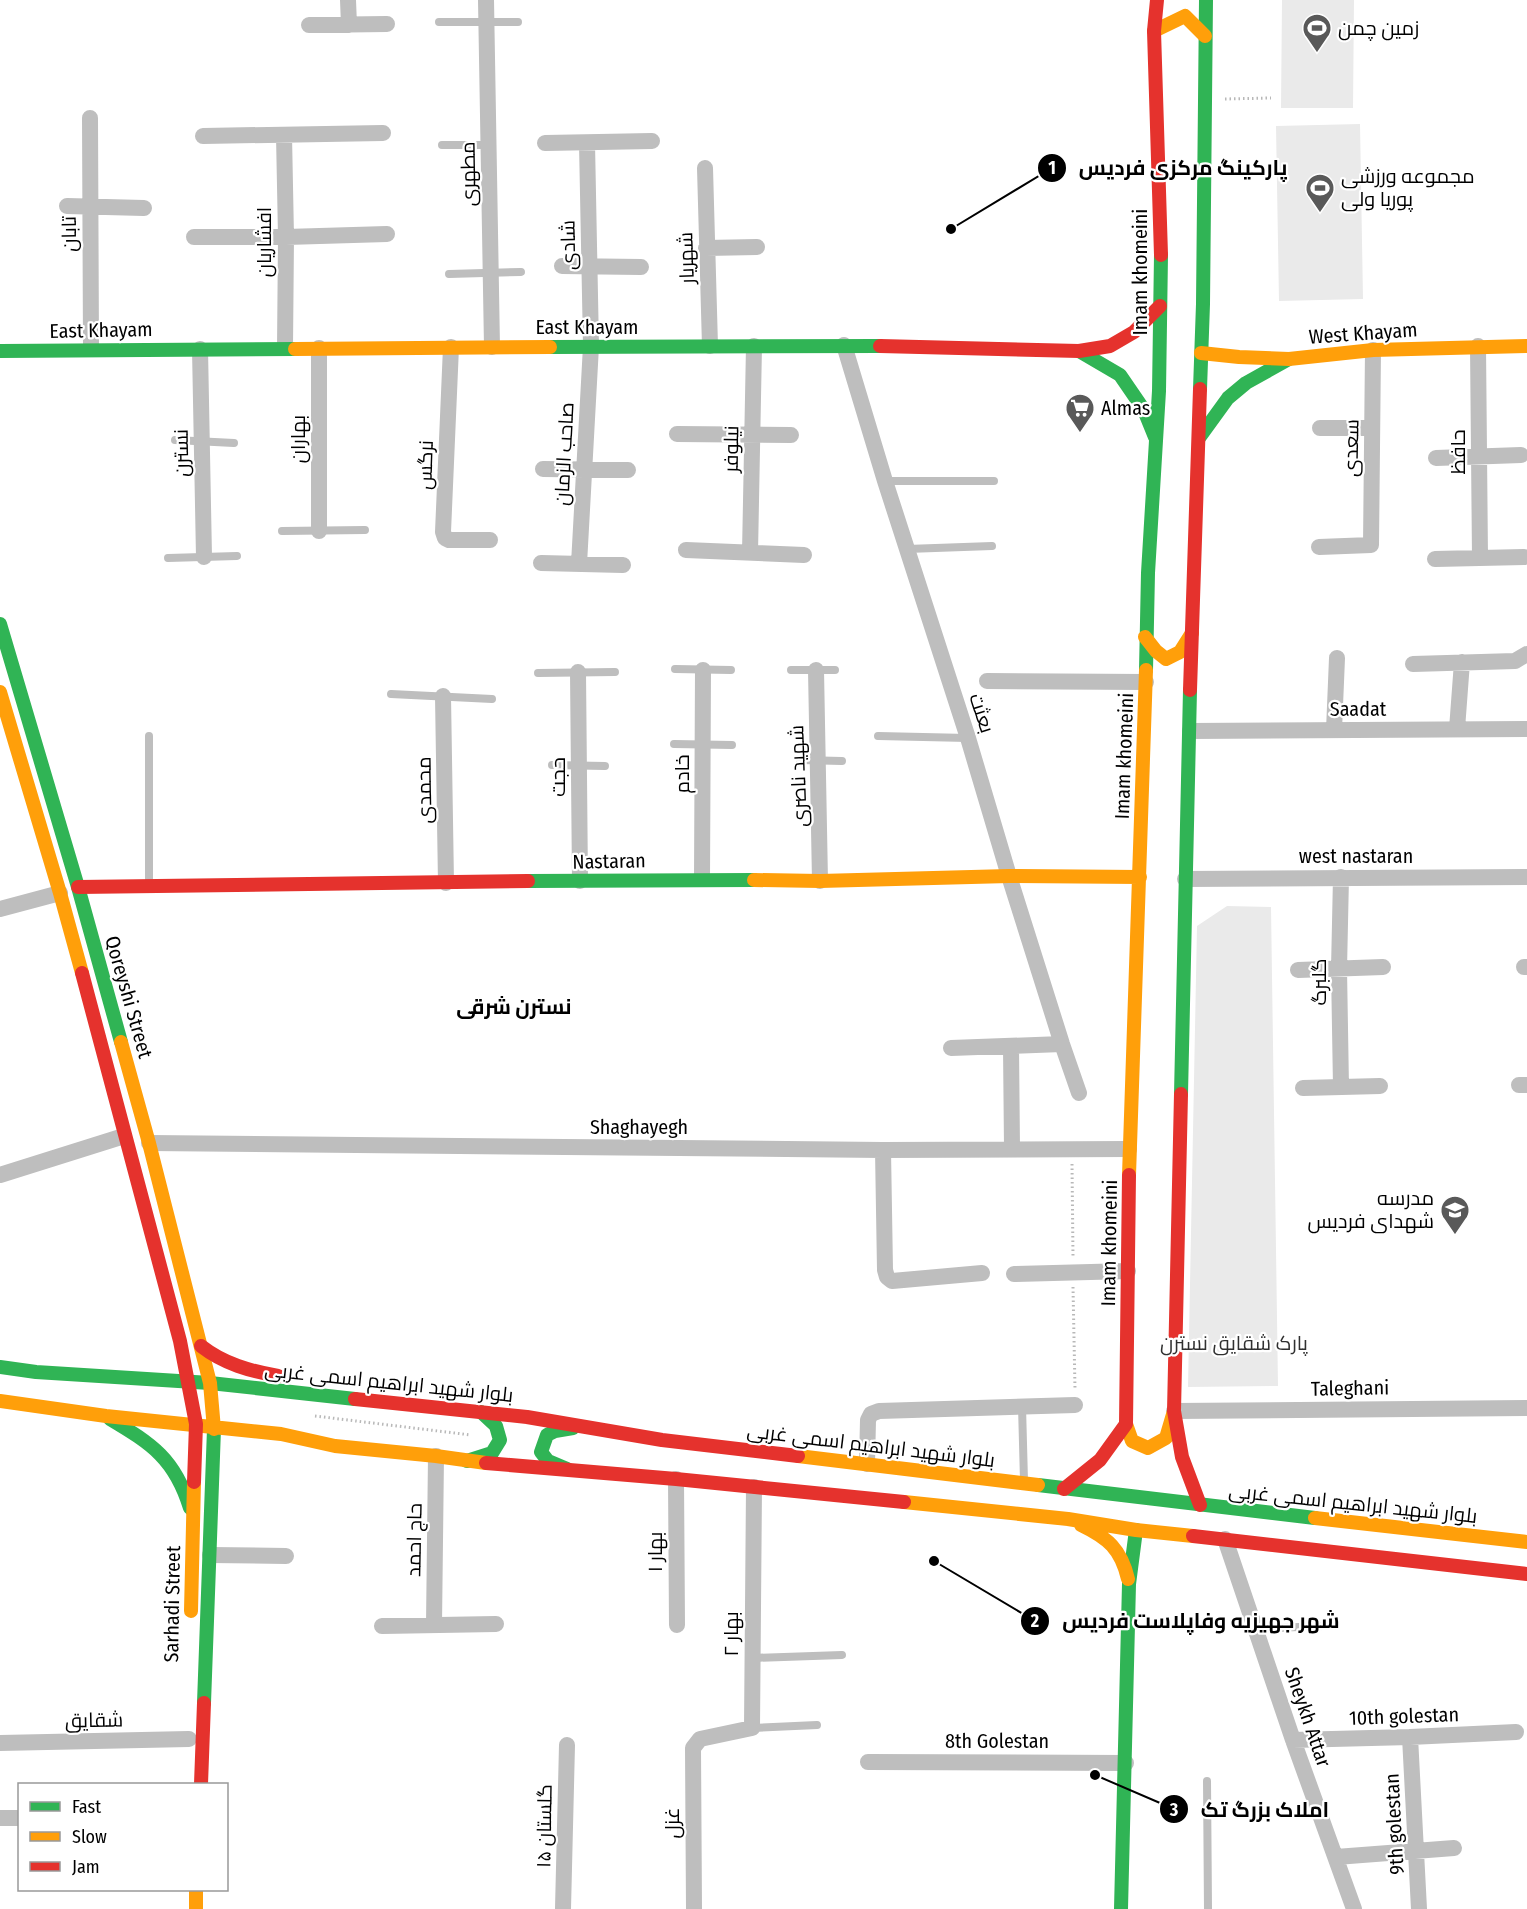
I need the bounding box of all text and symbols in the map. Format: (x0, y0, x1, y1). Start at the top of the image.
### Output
sports icon: زمین چمن (1301, 12, 1333, 54)
place label: زمین چمن (1338, 16, 1419, 41)
street label: مطهری (455, 141, 482, 207)
callout: پارکینگ مرکزی فردیس (1037, 148, 1299, 187)
text: پارکینگ مرکزی فردیس (1079, 155, 1288, 183)
text: 1 (1048, 157, 1056, 179)
place label: مجموعه ورزشی پوریا ولی (1341, 164, 1475, 212)
sports icon: مجموعه ورزشی پوریا ولی (1304, 172, 1336, 214)
street label: افشاریان (252, 207, 277, 277)
street label: Imam khomeini (1128, 209, 1152, 335)
street label: تابان (57, 215, 82, 252)
street label: شادی (556, 220, 581, 270)
street label: شهریار (673, 231, 700, 286)
street label: East Khayam (535, 315, 639, 339)
street label: East Khayam (49, 317, 153, 343)
street label: West Khayam (1308, 317, 1418, 349)
supermarket icon: Almas (1064, 392, 1096, 434)
place label: Almas (1101, 396, 1150, 420)
street label: صاحب الزمان (549, 402, 580, 506)
street label: بهاران (286, 415, 311, 463)
street label: سعدی (1338, 419, 1365, 477)
street label: نیلوفر (719, 425, 743, 474)
street label: نسترن (169, 429, 194, 477)
street label: حافظ (1446, 429, 1470, 475)
street label: نرگس (412, 440, 439, 490)
street label: بعثت (964, 690, 1000, 736)
street label: Imam khomeini (1110, 692, 1138, 820)
street label: Saadat (1330, 697, 1387, 721)
street label: شهید ناصری (784, 725, 813, 827)
street label: خادم (670, 754, 696, 794)
street label: محمدی (411, 756, 438, 824)
street label: حجت (546, 757, 570, 797)
street label: west nastaran (1299, 844, 1413, 868)
street label: Nastaran (572, 848, 646, 874)
street label: Qoreyshi Street (100, 933, 158, 1061)
street label: گلبرگ (1307, 958, 1331, 1006)
district label: نسترن شرقی (456, 994, 572, 1020)
street label: Shaghayegh (590, 1115, 688, 1139)
street label: Imam khomeini (1096, 1179, 1122, 1307)
place label: مدرسه شهدای فردیس (1307, 1186, 1434, 1234)
school or university icon: مدرسه شهدای فردیس (1439, 1194, 1471, 1236)
park label: پارک شقایق نسترن (1160, 1331, 1309, 1356)
street label: بلوار شهید ابراهیم اسمی غربی (263, 1357, 514, 1409)
street label: Taleghani (1311, 1375, 1389, 1401)
street label: بلوار شهید ابراهیم اسمی غربی (745, 1418, 996, 1474)
street label: بلوار شهید ابراهیم اسمی غربی (1227, 1478, 1478, 1530)
street label: حاج احمد (401, 1503, 429, 1577)
street label: بهار ۱ (643, 1532, 668, 1572)
street label: Sarhadi Street (159, 1545, 185, 1663)
callout: شهر جهیزیه وفاپلاست فردیس (1020, 1601, 1351, 1640)
text: شهر جهیزیه وفاپلاست فردیس (1062, 1608, 1340, 1636)
text: 2 (1030, 1610, 1039, 1632)
street label: بهار ۲ (719, 1612, 744, 1656)
street label: Sheykh Attar (1280, 1664, 1336, 1770)
street label: 10th golestan (1349, 1702, 1459, 1730)
street label: شقایق (65, 1707, 123, 1734)
street label: 8th Golestan (945, 1729, 1049, 1753)
street label: 9th golestan (1379, 1773, 1409, 1875)
legend (18, 1783, 228, 1891)
street label: گلستان ۱۵ (531, 1784, 558, 1868)
callout: املاک بزرگ تک (1159, 1790, 1341, 1829)
text: Fast (72, 1796, 101, 1818)
text: املاک بزرگ تک (1201, 1797, 1329, 1823)
text: 3 (1169, 1799, 1179, 1821)
street label: غزل (660, 1807, 685, 1839)
text: Slow (72, 1826, 107, 1848)
text: Jam (72, 1856, 100, 1878)

